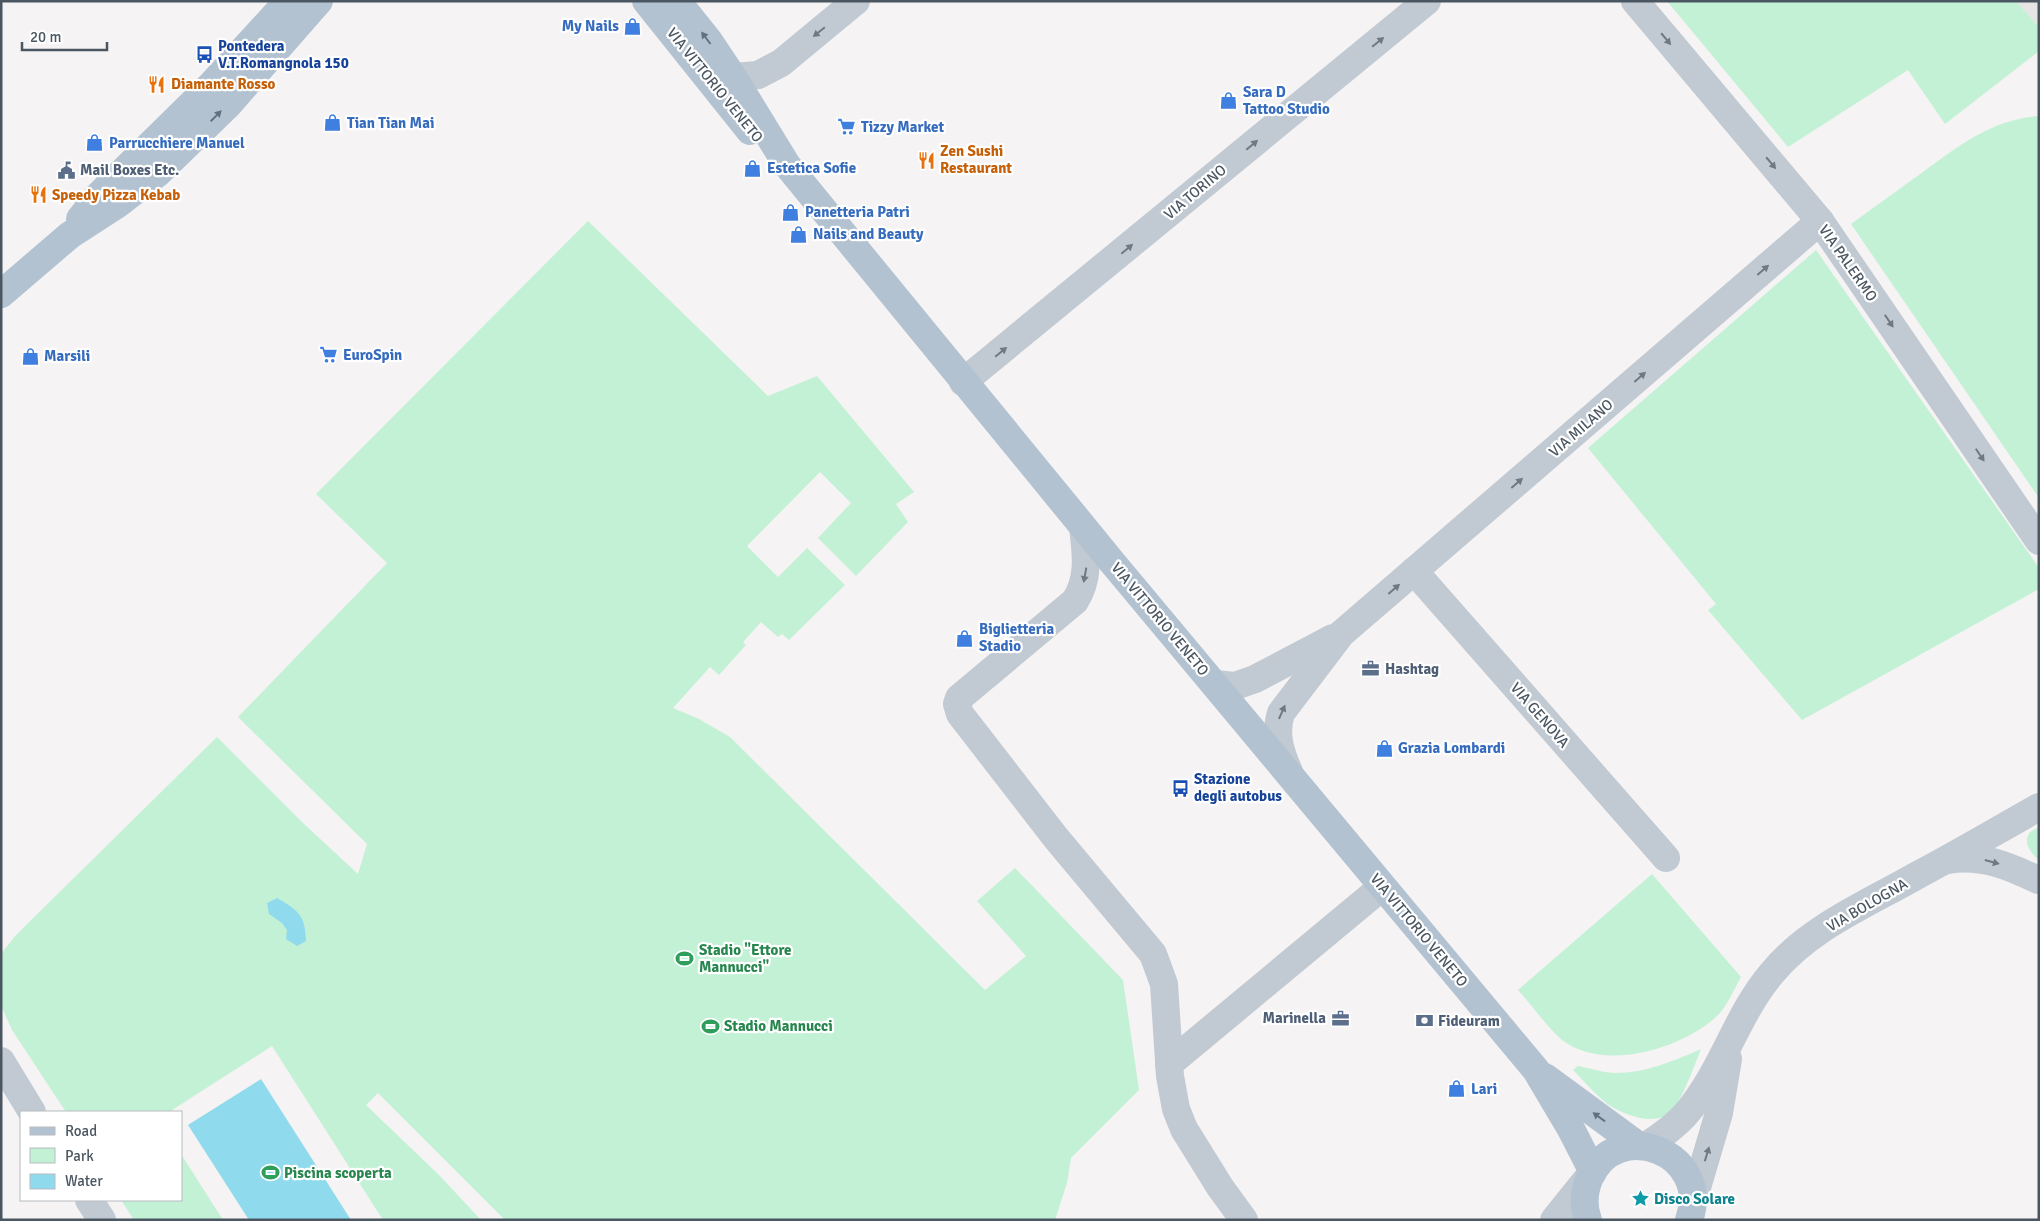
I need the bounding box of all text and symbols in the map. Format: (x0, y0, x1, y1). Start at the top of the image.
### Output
shop icon: My Nails (623, 16, 643, 36)
place label: My Nails (562, 17, 619, 35)
scale bar (22, 20, 108, 52)
street label: VIA VITTORIO VENETO (663, 24, 767, 146)
one-way arrow (812, 27, 825, 38)
text: 20 m (30, 28, 61, 46)
one-way arrow (701, 32, 712, 45)
one-way arrow (1661, 32, 1672, 45)
one-way arrow (1371, 36, 1384, 47)
place label: Pontedera V.T.Romangnola 150 (218, 37, 349, 72)
bus stop icon: Pontedera V.T.Romangnola 150 (194, 45, 214, 65)
restaurant icon: Diamante Rosso (147, 74, 167, 94)
place label: Diamante Rosso (171, 75, 276, 93)
place label: Sara D Tattoo Studio (1243, 83, 1330, 118)
shop icon: Sara D Tattoo Studio (1219, 91, 1239, 111)
one-way arrow (210, 111, 222, 123)
shop icon: Tian Tian Mai (323, 113, 343, 133)
place label: Tian Tian Mai (347, 114, 434, 132)
supermarket icon: Tizzy Market (837, 117, 857, 137)
place label: Tizzy Market (861, 118, 945, 136)
shop icon: Parrucchiere Manuel (85, 133, 105, 153)
place label: Parrucchiere Manuel (109, 134, 245, 152)
one-way arrow (1246, 140, 1258, 151)
place label: Zen Sushi Restaurant (940, 142, 1012, 177)
restaurant icon: Zen Sushi Restaurant (916, 150, 936, 170)
one-way arrow (1765, 157, 1776, 169)
shop icon: Estetica Sofie (743, 158, 763, 178)
place label: Estetica Sofie (767, 159, 856, 177)
public building icon: Mail Boxes Etc. (56, 160, 76, 180)
place label: Mail Boxes Etc. (80, 161, 179, 179)
street label: VIA TORINO (1160, 161, 1230, 223)
restaurant icon: Speedy Pizza Kebab (28, 185, 48, 205)
place label: Speedy Pizza Kebab (52, 186, 180, 204)
shop icon: Panetteria Patri (781, 202, 801, 222)
place label: Panetteria Patri (805, 203, 910, 221)
street label: VIA PALERMO (1815, 221, 1881, 305)
shop icon: Nails and Beauty (789, 224, 809, 244)
place label: Nails and Beauty (813, 225, 924, 243)
one-way arrow (1120, 243, 1133, 254)
one-way arrow (1756, 264, 1768, 276)
one-way arrow (1884, 315, 1893, 328)
supermarket icon: EuroSpin (319, 345, 339, 365)
shop icon: Marsili (20, 346, 40, 366)
place label: EuroSpin (343, 346, 402, 364)
one-way arrow (995, 346, 1008, 357)
place label: Marsili (44, 347, 90, 365)
one-way arrow (1633, 371, 1646, 382)
street label: VIA MILANO (1545, 395, 1617, 461)
one-way arrow (1975, 449, 1985, 462)
one-way arrow (1511, 478, 1523, 489)
street label: VIA VITTORIO VENETO (1107, 559, 1213, 679)
one-way arrow (1081, 568, 1089, 584)
one-way arrow (1388, 584, 1400, 595)
place label: Biglietteria Stadio (979, 620, 1054, 655)
shop icon: Biglietteria Stadio (955, 628, 975, 648)
office icon: Hashtag (1361, 659, 1381, 679)
place label: Hashtag (1385, 660, 1439, 678)
street label: VIA GENOVA (1507, 679, 1573, 751)
one-way arrow (1279, 705, 1287, 719)
shop icon: Grazia Lombardi (1374, 738, 1394, 758)
place label: Grazia Lombardi (1398, 739, 1505, 757)
place label: Stazione degli autobus (1194, 770, 1282, 805)
bus stop icon: Stazione degli autobus (1170, 778, 1190, 798)
one-way arrow (1985, 858, 2000, 866)
street label: VIA VITTORIO VENETO (1366, 870, 1472, 990)
street label: VIA BOLOGNA (1823, 875, 1911, 935)
place label: Stadio "Ettore Mannucci" (699, 941, 792, 976)
sports icon: Stadio "Ettore Mannucci" (675, 949, 695, 969)
office icon: Marinella (1330, 1008, 1350, 1028)
place label: Marinella (1262, 1009, 1326, 1027)
bank icon: Fideuram (1414, 1011, 1434, 1031)
place label: Fideuram (1438, 1012, 1500, 1030)
sports icon: Stadio Mannucci (700, 1016, 720, 1036)
place label: Stadio Mannucci (724, 1017, 833, 1035)
shop icon: Lari (1447, 1079, 1467, 1099)
place label: Lari (1471, 1080, 1497, 1098)
legend (20, 1111, 182, 1201)
one-way arrow (1592, 1112, 1606, 1122)
text: Road (65, 1122, 97, 1140)
one-way arrow (1704, 1146, 1712, 1161)
text: Park (65, 1147, 94, 1165)
sports icon: Piscina scoperta (260, 1163, 280, 1183)
place label: Piscina scoperta (284, 1164, 392, 1182)
text: Water (65, 1172, 103, 1190)
place icon: Disco Solare (1630, 1189, 1650, 1209)
place label: Disco Solare (1654, 1190, 1735, 1208)

